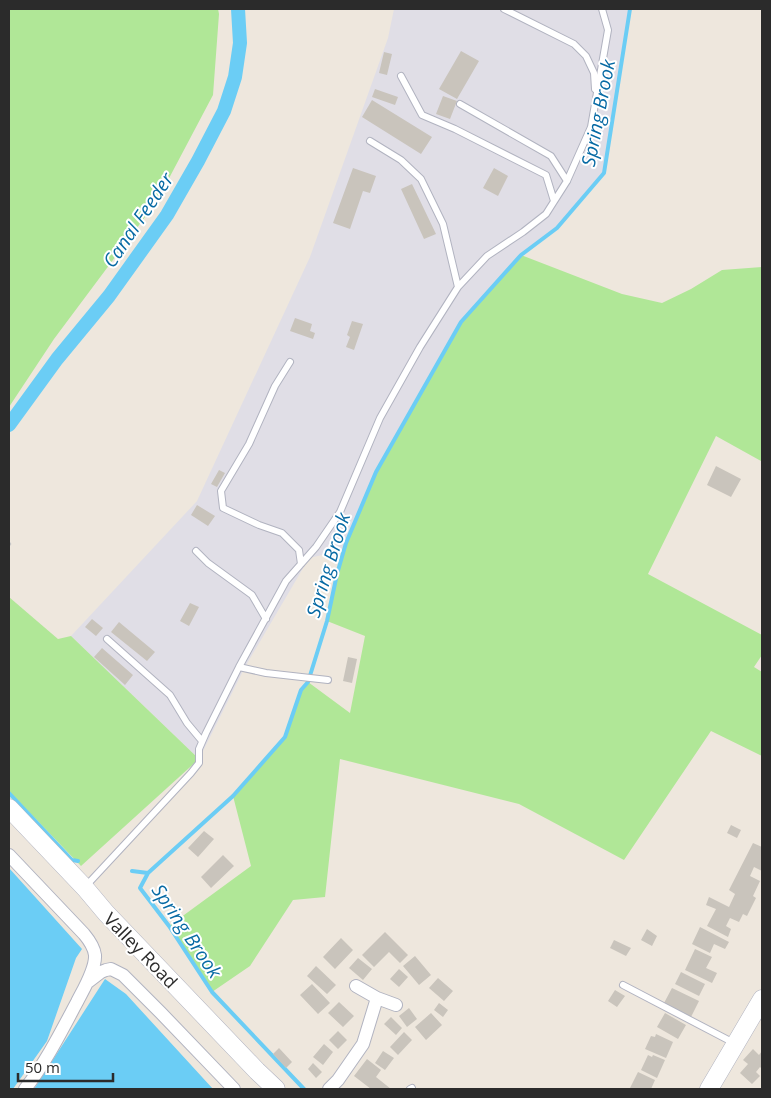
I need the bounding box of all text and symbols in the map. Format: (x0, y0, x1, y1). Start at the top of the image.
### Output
water label: Spring Brook (575, 57, 621, 169)
water label: Canal Feeder (97, 166, 180, 273)
water label: Spring Brook (300, 509, 356, 621)
water label: Spring Brook (146, 879, 228, 984)
street label: Valley Road (99, 907, 183, 993)
scale bar (18, 1050, 112, 1082)
text: 50 m (25, 1057, 60, 1077)

